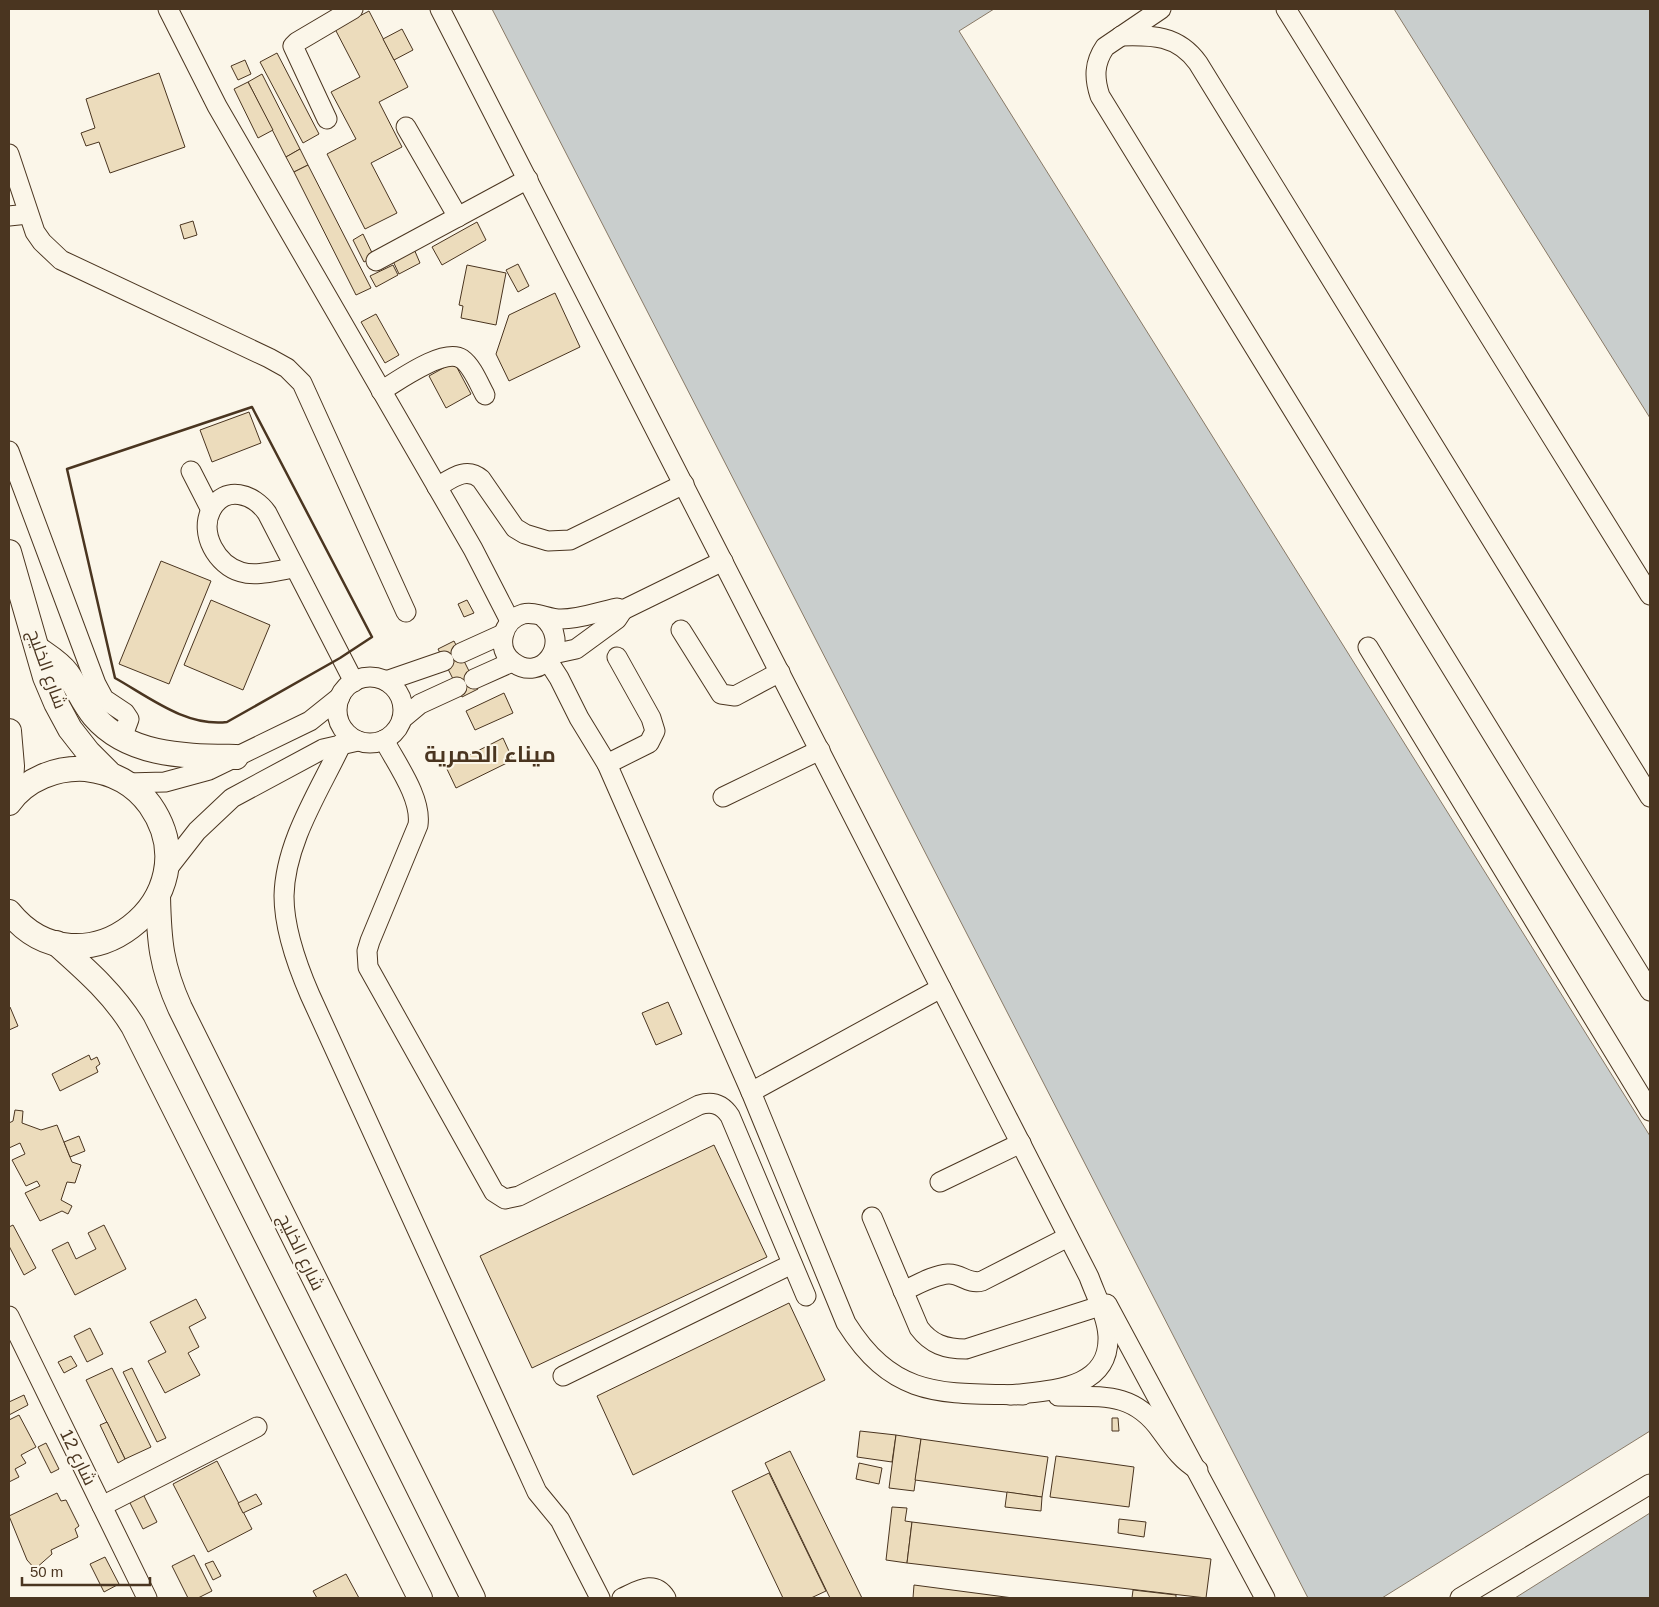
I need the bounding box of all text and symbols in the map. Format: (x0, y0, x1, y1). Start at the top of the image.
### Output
street label: شارع الخليج (22, 627, 71, 712)
district label: ميناء الحمرية (424, 742, 556, 768)
street label: شارع الخليج (272, 1210, 328, 1294)
street label: شارع 12 (54, 1426, 100, 1489)
scale bar (22, 1554, 150, 1586)
text: 50 m (30, 1563, 63, 1580)

